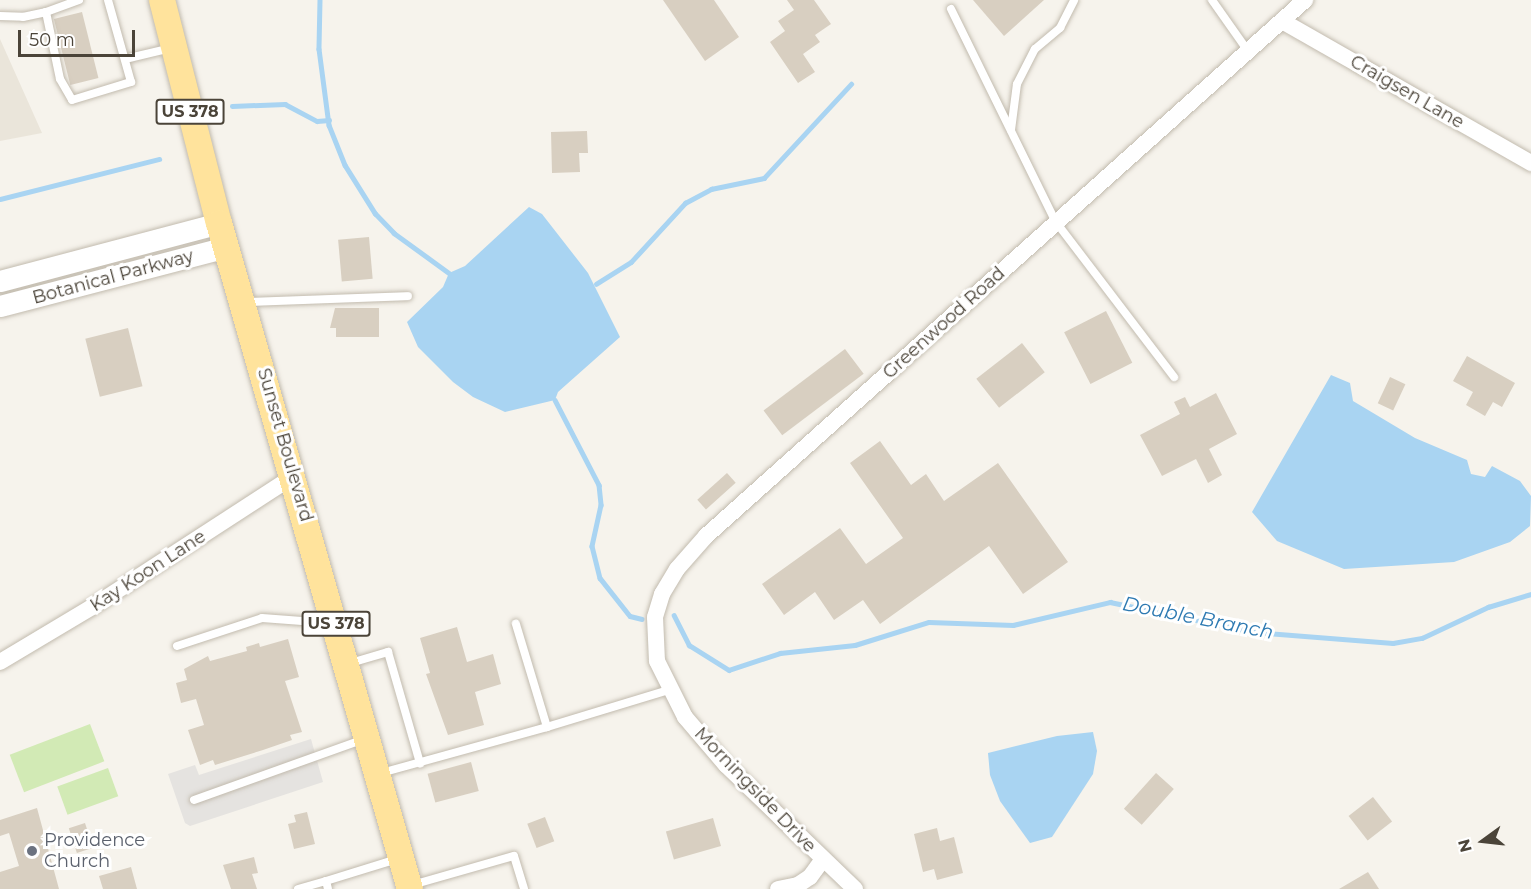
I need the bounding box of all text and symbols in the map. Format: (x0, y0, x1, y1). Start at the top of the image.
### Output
scale bar (21, 18, 138, 56)
text: 50 m (29, 29, 75, 51)
street label: Craigsen Lane (1346, 51, 1468, 133)
road number: US 378 (156, 99, 225, 125)
street label: Botanical Parkway (30, 245, 196, 309)
street label: Greenwood Road (879, 263, 1009, 383)
street label: Sunset Boulevard (253, 366, 317, 524)
street label: Kay Koon Lane (86, 526, 210, 616)
water label: Double Branch (1120, 592, 1276, 644)
road number: US 378 (302, 611, 370, 637)
street label: Morningside Drive (690, 723, 820, 857)
north arrow (1453, 811, 1513, 871)
place label: Providence Church (44, 830, 145, 872)
text: N (1454, 837, 1476, 854)
marker: Providence Church (25, 844, 39, 858)

